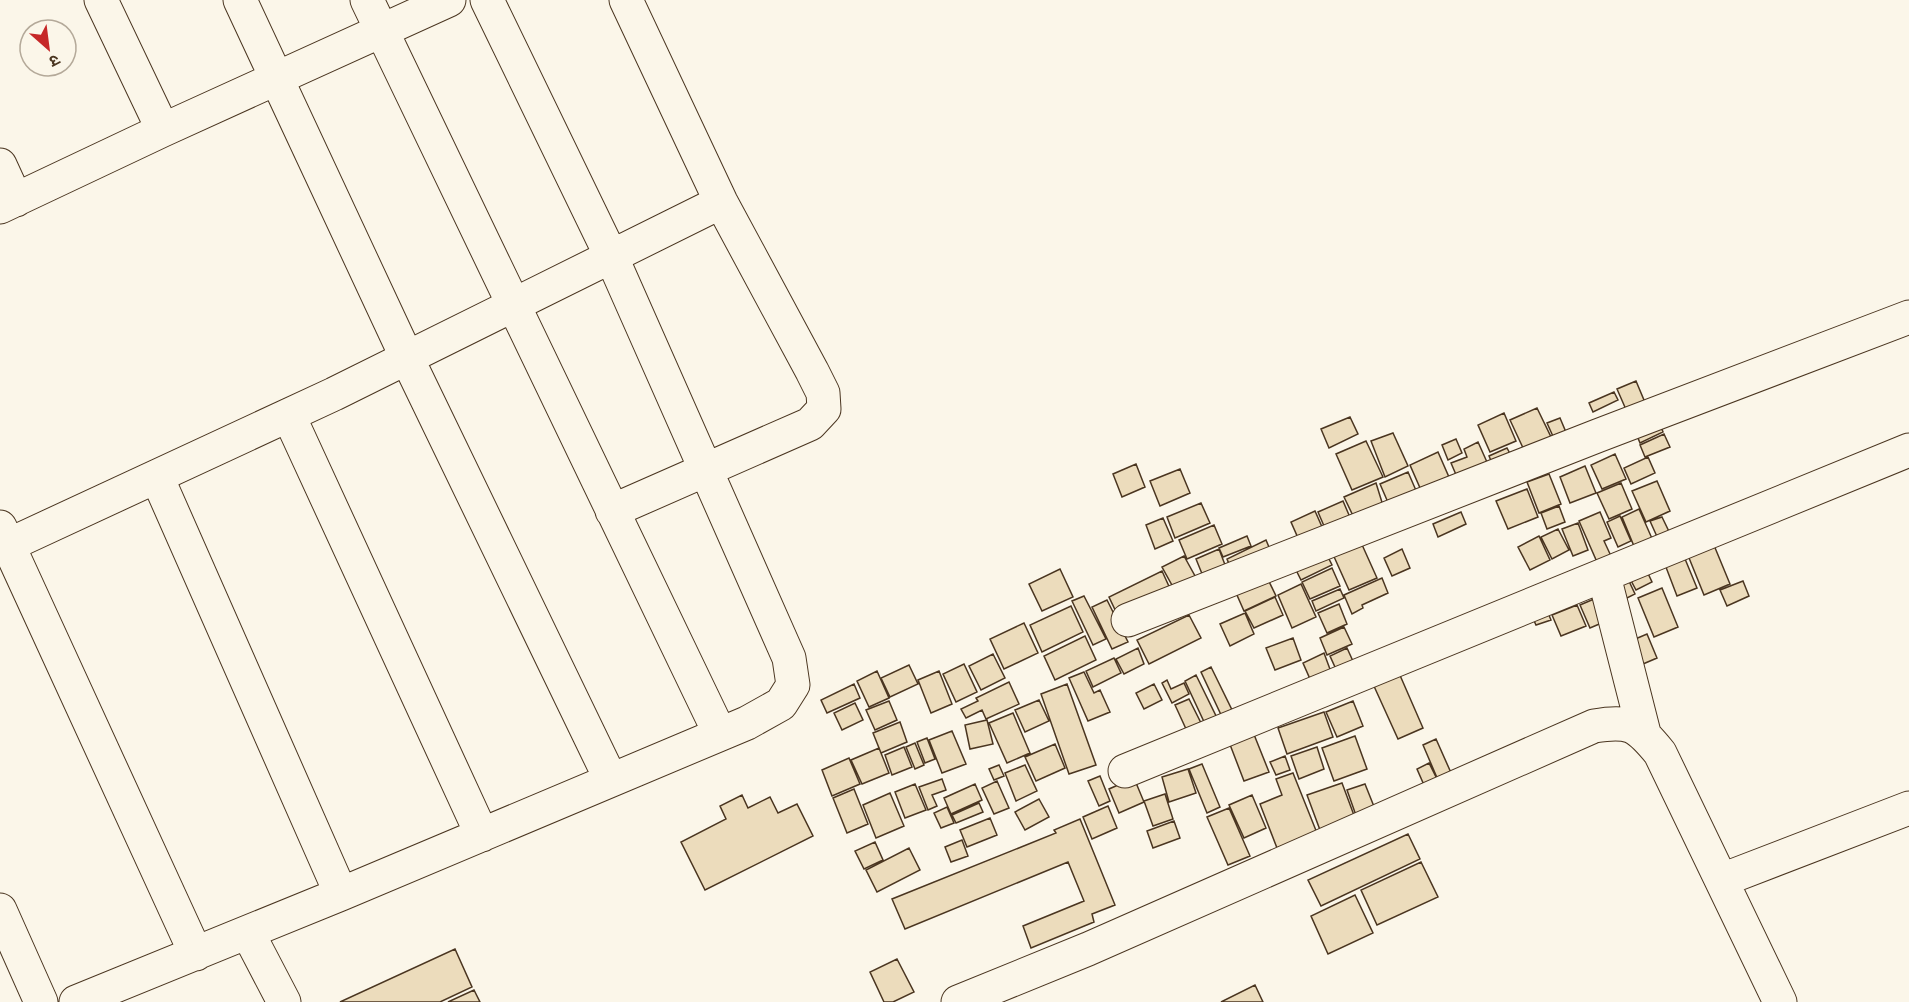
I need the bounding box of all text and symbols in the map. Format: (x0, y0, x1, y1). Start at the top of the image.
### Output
north arrow (18, 18, 78, 78)
text: उ (44, 48, 64, 73)

